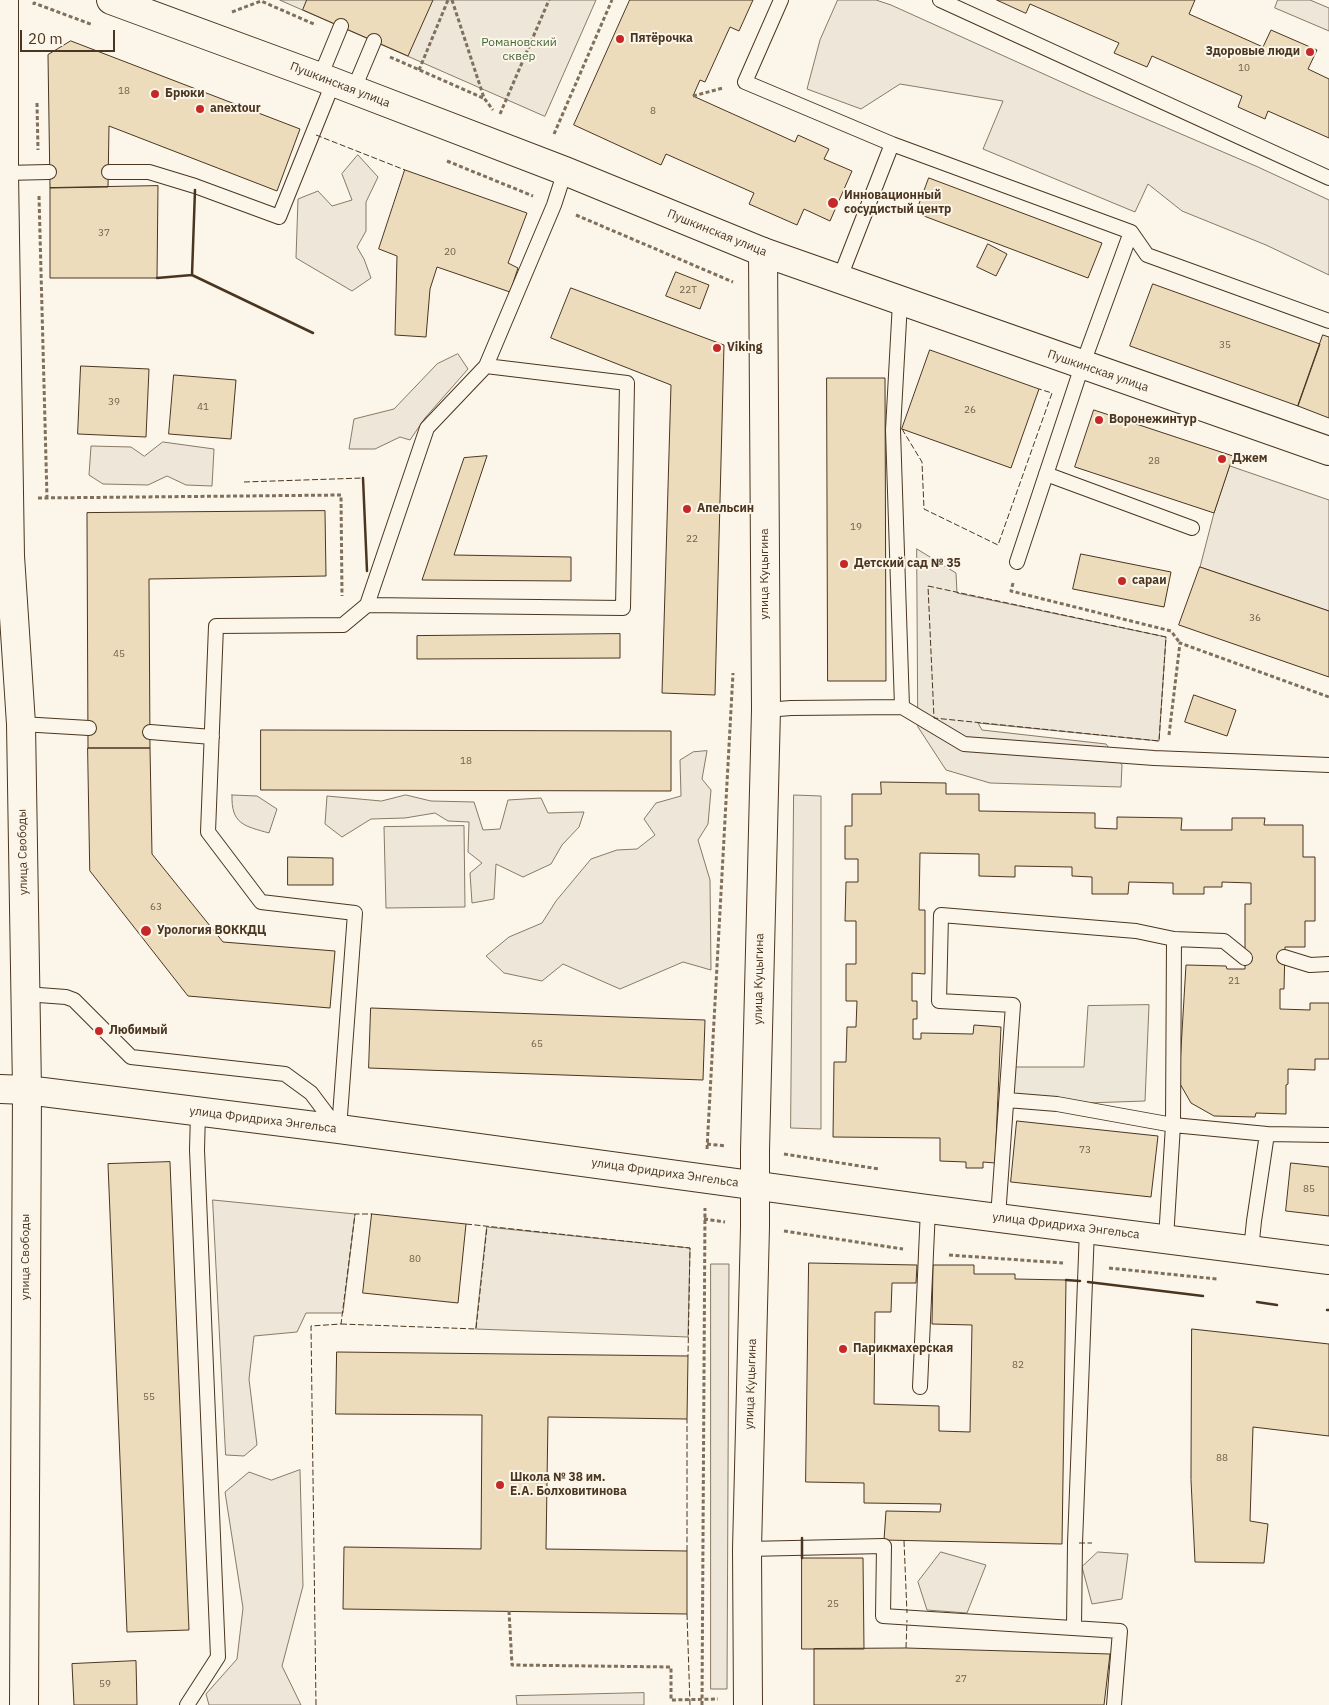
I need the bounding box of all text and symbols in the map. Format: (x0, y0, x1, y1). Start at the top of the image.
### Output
scale bar (22, 20, 118, 52)
text: 20 m (28, 29, 63, 48)
place label: Пятёрочка (630, 32, 693, 46)
marker: Пятёрочка (614, 33, 626, 45)
park label: Романовский сквер (481, 36, 557, 64)
place label: Здоровые люди (1206, 45, 1300, 59)
marker: Здоровые люди (1304, 46, 1316, 58)
street label: Пушкинская улица (288, 59, 392, 111)
house number: 10 (1238, 62, 1250, 74)
house number: 18 (118, 85, 130, 97)
place label: Брюки (165, 87, 204, 101)
marker: Брюки (149, 88, 161, 100)
place label: anextour (210, 102, 261, 116)
marker: anextour (194, 103, 206, 115)
house number: 8 (650, 105, 656, 117)
place label: Инновационный сосудистый центр (844, 189, 951, 217)
marker: Инновационный сосудистый центр (826, 196, 840, 210)
street label: Пушкинская улица (665, 206, 769, 260)
house number: 37 (98, 227, 110, 239)
house number: 20 (444, 246, 456, 258)
house number: 22Т (679, 284, 697, 296)
house number: 35 (1219, 339, 1231, 351)
place label: Viking (727, 341, 762, 355)
marker: Viking (711, 342, 723, 354)
street label: Пушкинская улица (1046, 347, 1150, 395)
house number: 39 (108, 396, 120, 408)
house number: 41 (197, 401, 209, 413)
house number: 26 (964, 404, 976, 416)
place label: Воронежинтур (1109, 413, 1197, 427)
marker: Воронежинтур (1093, 414, 1105, 426)
place label: Джем (1232, 452, 1267, 466)
marker: Джем (1216, 453, 1228, 465)
house number: 28 (1148, 455, 1160, 467)
place label: Апельсин (697, 502, 754, 516)
marker: Апельсин (681, 503, 693, 515)
house number: 19 (850, 521, 862, 533)
street label: улица Куцыгина (758, 528, 772, 620)
house number: 22 (686, 533, 698, 545)
place label: Детский сад № 35 (854, 557, 961, 571)
marker: Детский сад № 35 (838, 558, 850, 570)
place label: сараи (1132, 574, 1166, 588)
marker: сараи (1116, 575, 1128, 587)
house number: 36 (1249, 612, 1261, 624)
house number: 45 (113, 648, 125, 660)
house number: 18 (460, 755, 472, 767)
street label: улица Свободы (15, 809, 31, 895)
house number: 63 (150, 901, 162, 913)
marker: Урология ВОККДЦ (139, 924, 153, 938)
place label: Урология ВОККДЦ (157, 924, 266, 938)
street label: улица Куцыгина (751, 933, 767, 1025)
house number: 21 (1228, 975, 1240, 987)
place label: Любимый (109, 1024, 168, 1038)
marker: Любимый (93, 1025, 105, 1037)
house number: 65 (531, 1038, 543, 1050)
street label: улица Фридриха Энгельса (188, 1104, 338, 1136)
house number: 73 (1079, 1144, 1091, 1156)
street label: улица Фридриха Энгельса (591, 1156, 739, 1190)
house number: 85 (1303, 1183, 1315, 1195)
street label: улица Фридриха Энгельса (991, 1210, 1141, 1242)
street label: улица Свободы (19, 1214, 33, 1300)
house number: 80 (409, 1253, 421, 1265)
street label: улица Куцыгина (742, 1338, 760, 1430)
place label: Парикмахерская (853, 1342, 953, 1356)
marker: Парикмахерская (837, 1343, 849, 1355)
house number: 82 (1012, 1359, 1024, 1371)
house number: 55 (143, 1391, 155, 1403)
house number: 88 (1216, 1452, 1228, 1464)
place label: Школа № 38 им. Е.А. Болховитинова (510, 1471, 627, 1499)
marker: Школа № 38 им. Е.А. Болховитинова (494, 1479, 506, 1491)
house number: 25 (827, 1598, 839, 1610)
house number: 27 (955, 1673, 967, 1685)
house number: 59 (99, 1678, 111, 1690)

